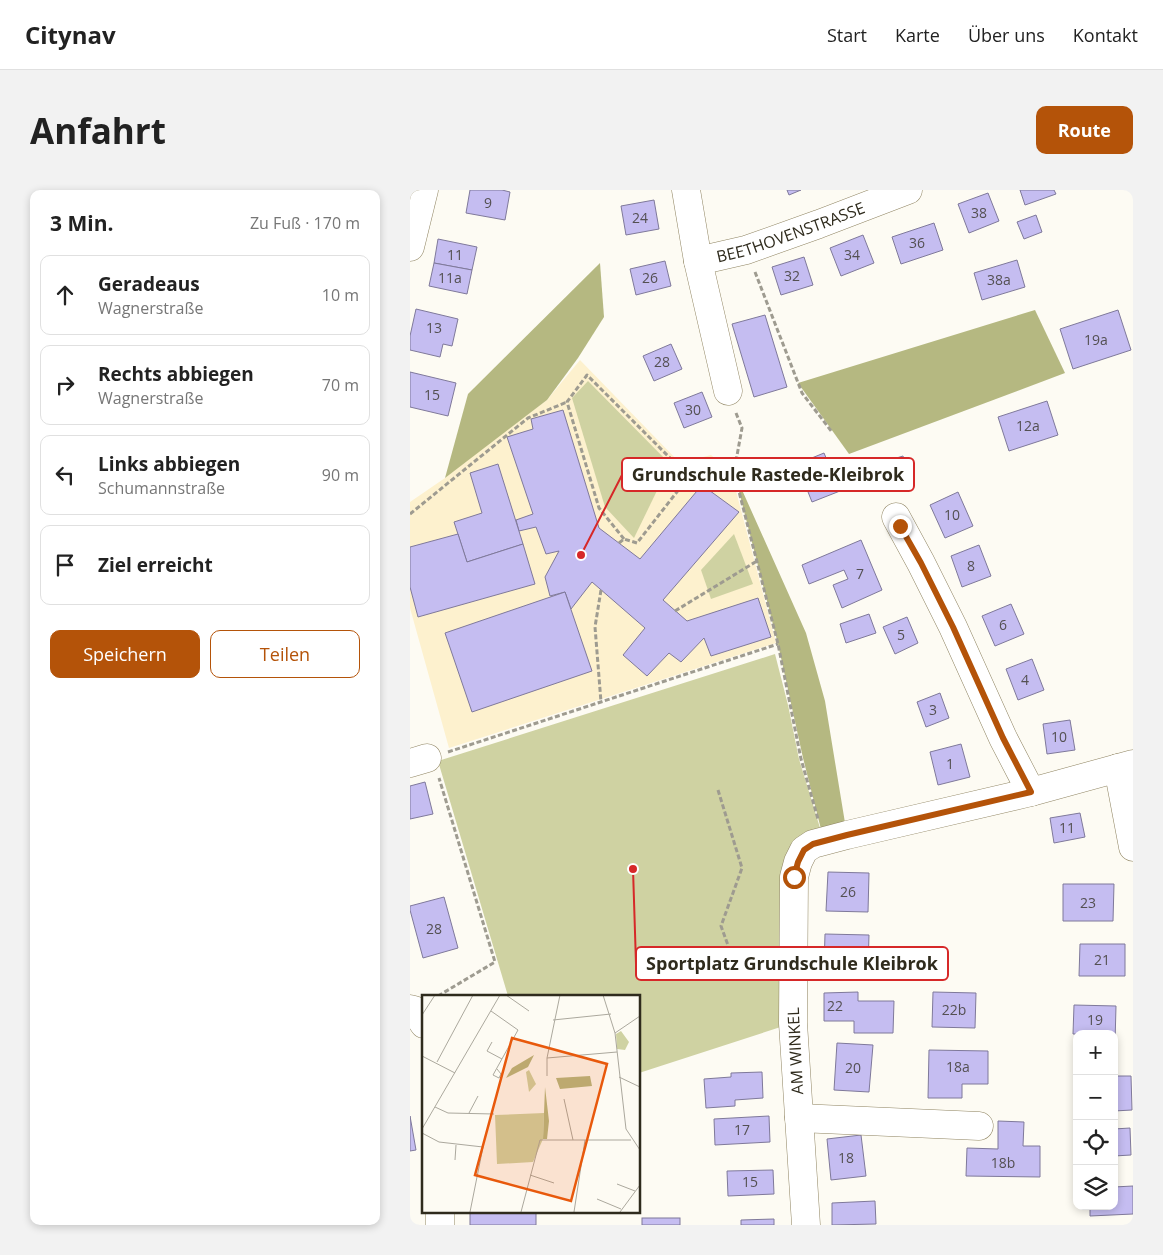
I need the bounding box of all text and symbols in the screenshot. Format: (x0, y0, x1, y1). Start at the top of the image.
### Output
text: Citynav (25, 18, 116, 51)
text: Start (827, 23, 867, 47)
text: Karte (895, 23, 940, 47)
text: Über uns (968, 23, 1045, 47)
text: Kontakt (1073, 23, 1138, 47)
button: Route (1036, 106, 1133, 154)
text: Anfahrt (30, 107, 166, 154)
house number: 9 (484, 193, 492, 212)
street label: BEETHOVENSTRASSE (714, 197, 868, 267)
house number: 38 (971, 203, 987, 222)
house number: 24 (632, 208, 648, 227)
text: 3 Min. (50, 209, 113, 237)
text: Zu Fuß · 170 m (250, 212, 360, 234)
house number: 36 (909, 233, 925, 252)
house number: 11 (447, 245, 463, 264)
house number: 34 (844, 245, 860, 264)
house number: 32 (784, 266, 800, 285)
house number: 11a (438, 268, 462, 287)
house number: 26 (642, 268, 658, 287)
house number: 38a (987, 270, 1011, 289)
text: Geradeaus (98, 271, 200, 297)
icon: ahead (51, 281, 79, 309)
text: 10 m (322, 284, 359, 306)
text: Wagnerstraße (98, 297, 203, 319)
house number: 13 (426, 318, 442, 337)
house number: 19a (1084, 330, 1108, 349)
house number: 28 (654, 352, 670, 371)
text: Rechts abbiegen (98, 361, 254, 387)
icon: right (51, 371, 79, 399)
text: 70 m (322, 374, 359, 396)
house number: 15 (424, 385, 440, 404)
text: Wagnerstraße (98, 387, 203, 409)
house number: 30 (685, 400, 701, 419)
house number: 12a (1016, 416, 1040, 435)
text: Links abbiegen (98, 451, 240, 477)
callout: Grundschule Rastede-Kleibrok (622, 458, 914, 491)
icon: left (51, 461, 79, 489)
text: Grundschule Rastede-Kleibrok (632, 462, 905, 486)
text: 90 m (322, 464, 359, 486)
text: Schumannstraße (98, 477, 225, 499)
house number: 10 (944, 505, 960, 524)
route end (889, 515, 912, 538)
icon: arrive (51, 551, 79, 579)
text: Ziel erreicht (98, 552, 213, 578)
house number: 8 (967, 556, 975, 575)
house number: 7 (856, 564, 864, 583)
house number: 6 (999, 615, 1007, 634)
house number: 5 (897, 625, 905, 644)
button: Speichern (50, 630, 200, 678)
button: Teilen (210, 630, 360, 678)
house number: 4 (1021, 670, 1029, 689)
house number: 3 (929, 700, 937, 719)
house number: 10 (1051, 727, 1067, 746)
house number: 1 (946, 754, 954, 773)
house number: 11 (1059, 818, 1075, 837)
route start (783, 866, 806, 889)
house number: 26 (840, 882, 856, 901)
house number: 23 (1080, 893, 1096, 912)
house number: 28 (426, 919, 442, 938)
callout: Sportplatz Grundschule Kleibrok (636, 947, 948, 980)
house number: 21 (1094, 950, 1110, 969)
text: Sportplatz Grundschule Kleibrok (646, 951, 939, 975)
inset map (422, 995, 640, 1212)
house number: 22 (827, 996, 843, 1015)
house number: 22b (942, 1000, 966, 1019)
street label: AM WINKEL (782, 1007, 808, 1095)
house number: 19 (1087, 1010, 1103, 1029)
map controls (1073, 1030, 1118, 1210)
button: + (1073, 1030, 1118, 1075)
house number: 18a (946, 1057, 970, 1076)
house number: 20 (845, 1058, 861, 1077)
button: − (1073, 1075, 1118, 1120)
house number: 17 (734, 1120, 750, 1139)
button: locate (1073, 1120, 1118, 1165)
house number: 18 (838, 1148, 854, 1167)
house number: 18b (991, 1153, 1015, 1172)
button: layers (1073, 1165, 1118, 1210)
house number: 15 (742, 1172, 758, 1191)

